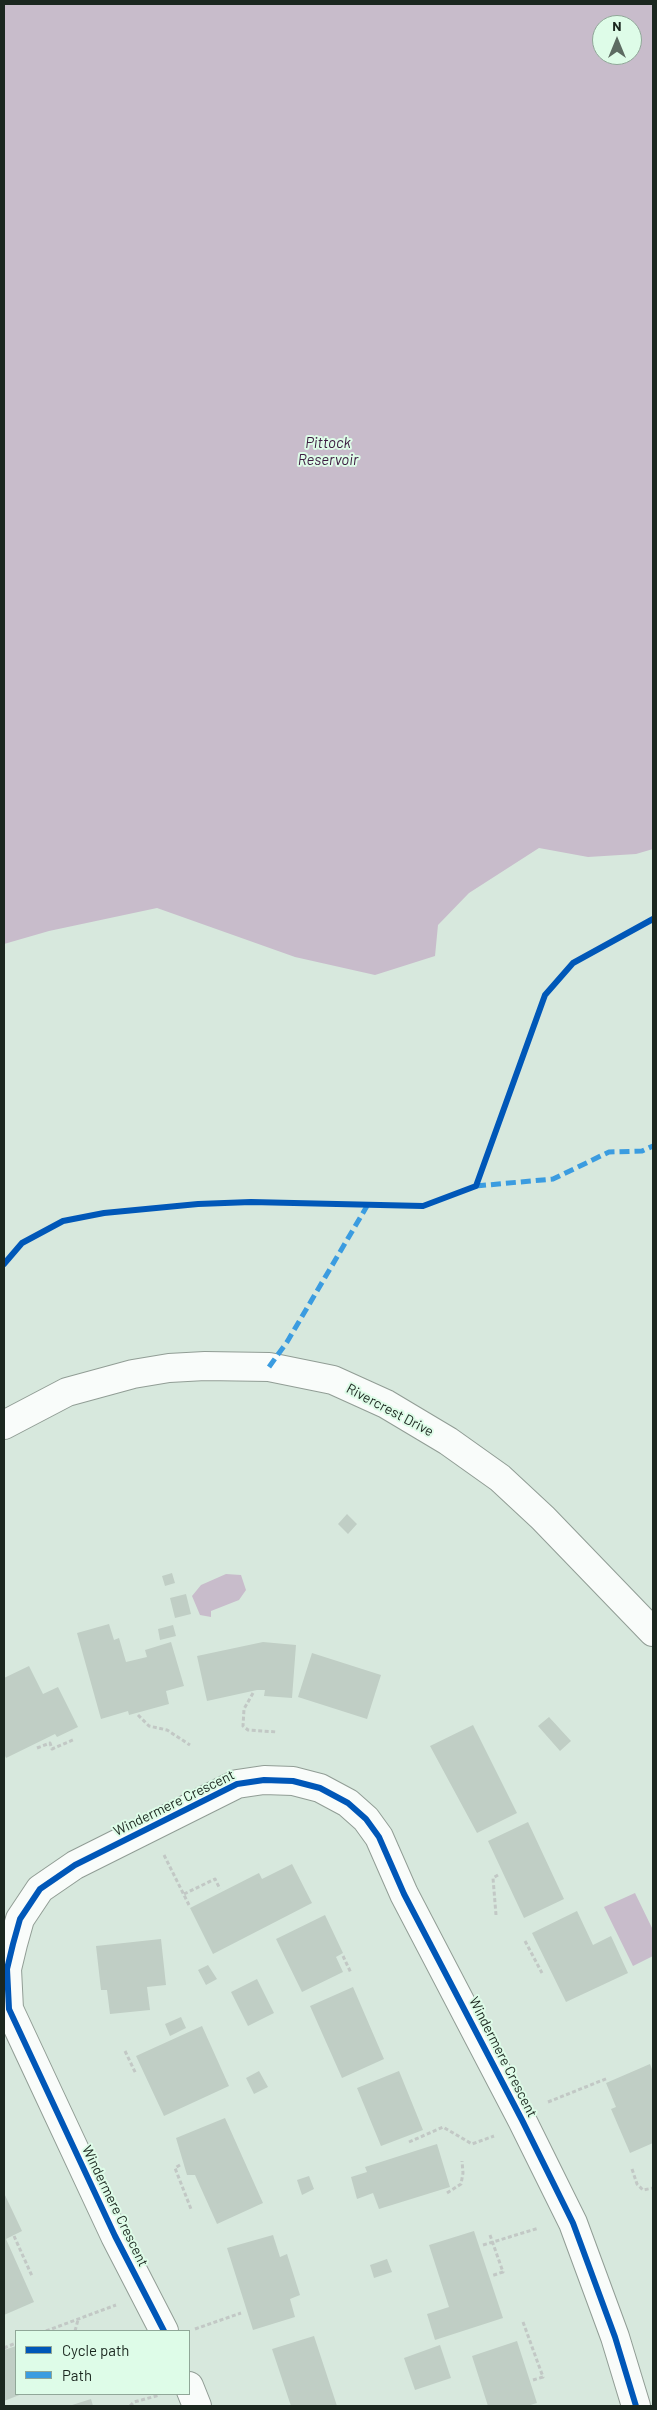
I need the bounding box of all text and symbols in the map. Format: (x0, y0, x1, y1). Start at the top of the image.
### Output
north arrow (592, 15, 642, 65)
text: N (612, 17, 622, 34)
water label: Pittock Reservoir (298, 434, 358, 469)
street label: Rivercrest Drive (343, 1380, 437, 1440)
street label: Windermere Crescent (111, 1766, 237, 1840)
street label: Windermere Crescent (465, 1994, 541, 2120)
street label: Windermere Crescent (78, 2143, 152, 2269)
legend (15, 2330, 190, 2395)
text: Cycle path (62, 2341, 129, 2359)
text: Path (62, 2366, 92, 2384)

